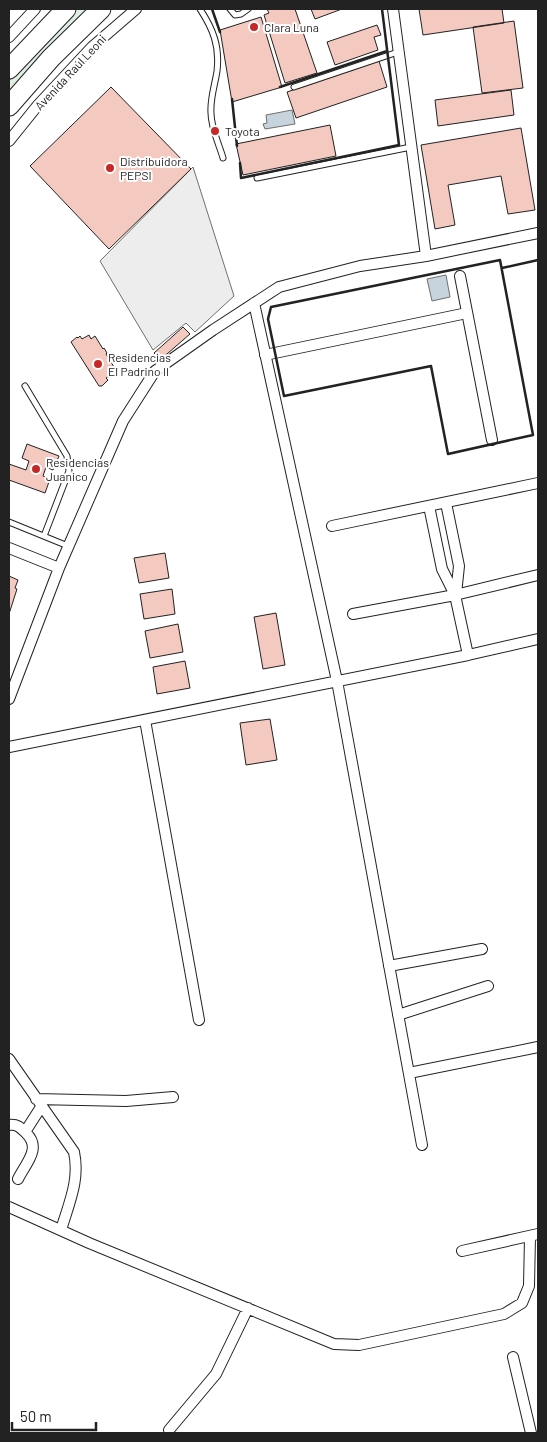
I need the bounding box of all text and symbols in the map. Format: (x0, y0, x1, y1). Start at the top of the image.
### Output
place label: Clara Luna (264, 20, 319, 34)
marker: Clara Luna (248, 21, 260, 33)
street label: Avenida Raúl Leoni (32, 31, 108, 113)
place label: Toyota (225, 124, 260, 138)
marker: Toyota (209, 125, 221, 137)
place label: Distribuidora PEPSI (120, 154, 188, 182)
marker: Distribuidora PEPSI (104, 162, 116, 174)
place label: Residencias El Padrino II (108, 350, 171, 378)
marker: Residencias El Padrino II (92, 358, 104, 370)
place label: Residencias Juanico (46, 455, 109, 483)
marker: Residencias Juanico (30, 463, 42, 475)
scale bar (12, 1400, 96, 1432)
text: 50 m (20, 1407, 52, 1425)

